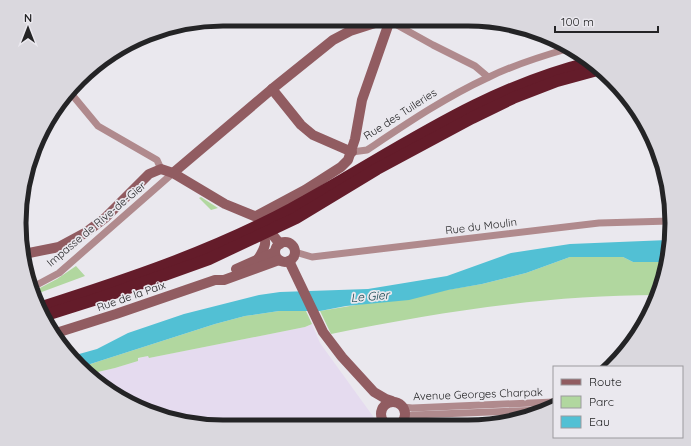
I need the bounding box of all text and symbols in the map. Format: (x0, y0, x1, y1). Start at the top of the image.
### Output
north arrow (8, 8, 48, 48)
scale bar (555, 8, 658, 34)
text: N (24, 11, 32, 25)
text: 100 m (561, 14, 594, 29)
street label: Rue des Tuileries (361, 85, 439, 143)
street label: Impasse de Rive-de-Gier (44, 178, 149, 270)
street label: Rue du Moulin (444, 215, 518, 237)
street label: Rue de la Paix (95, 278, 167, 314)
water label: Le Gier (350, 287, 391, 305)
legend (553, 366, 683, 438)
text: Route (589, 374, 622, 389)
street label: Avenue Georges Charpak (413, 385, 543, 403)
text: Parc (589, 394, 614, 409)
text: Eau (589, 414, 610, 429)

